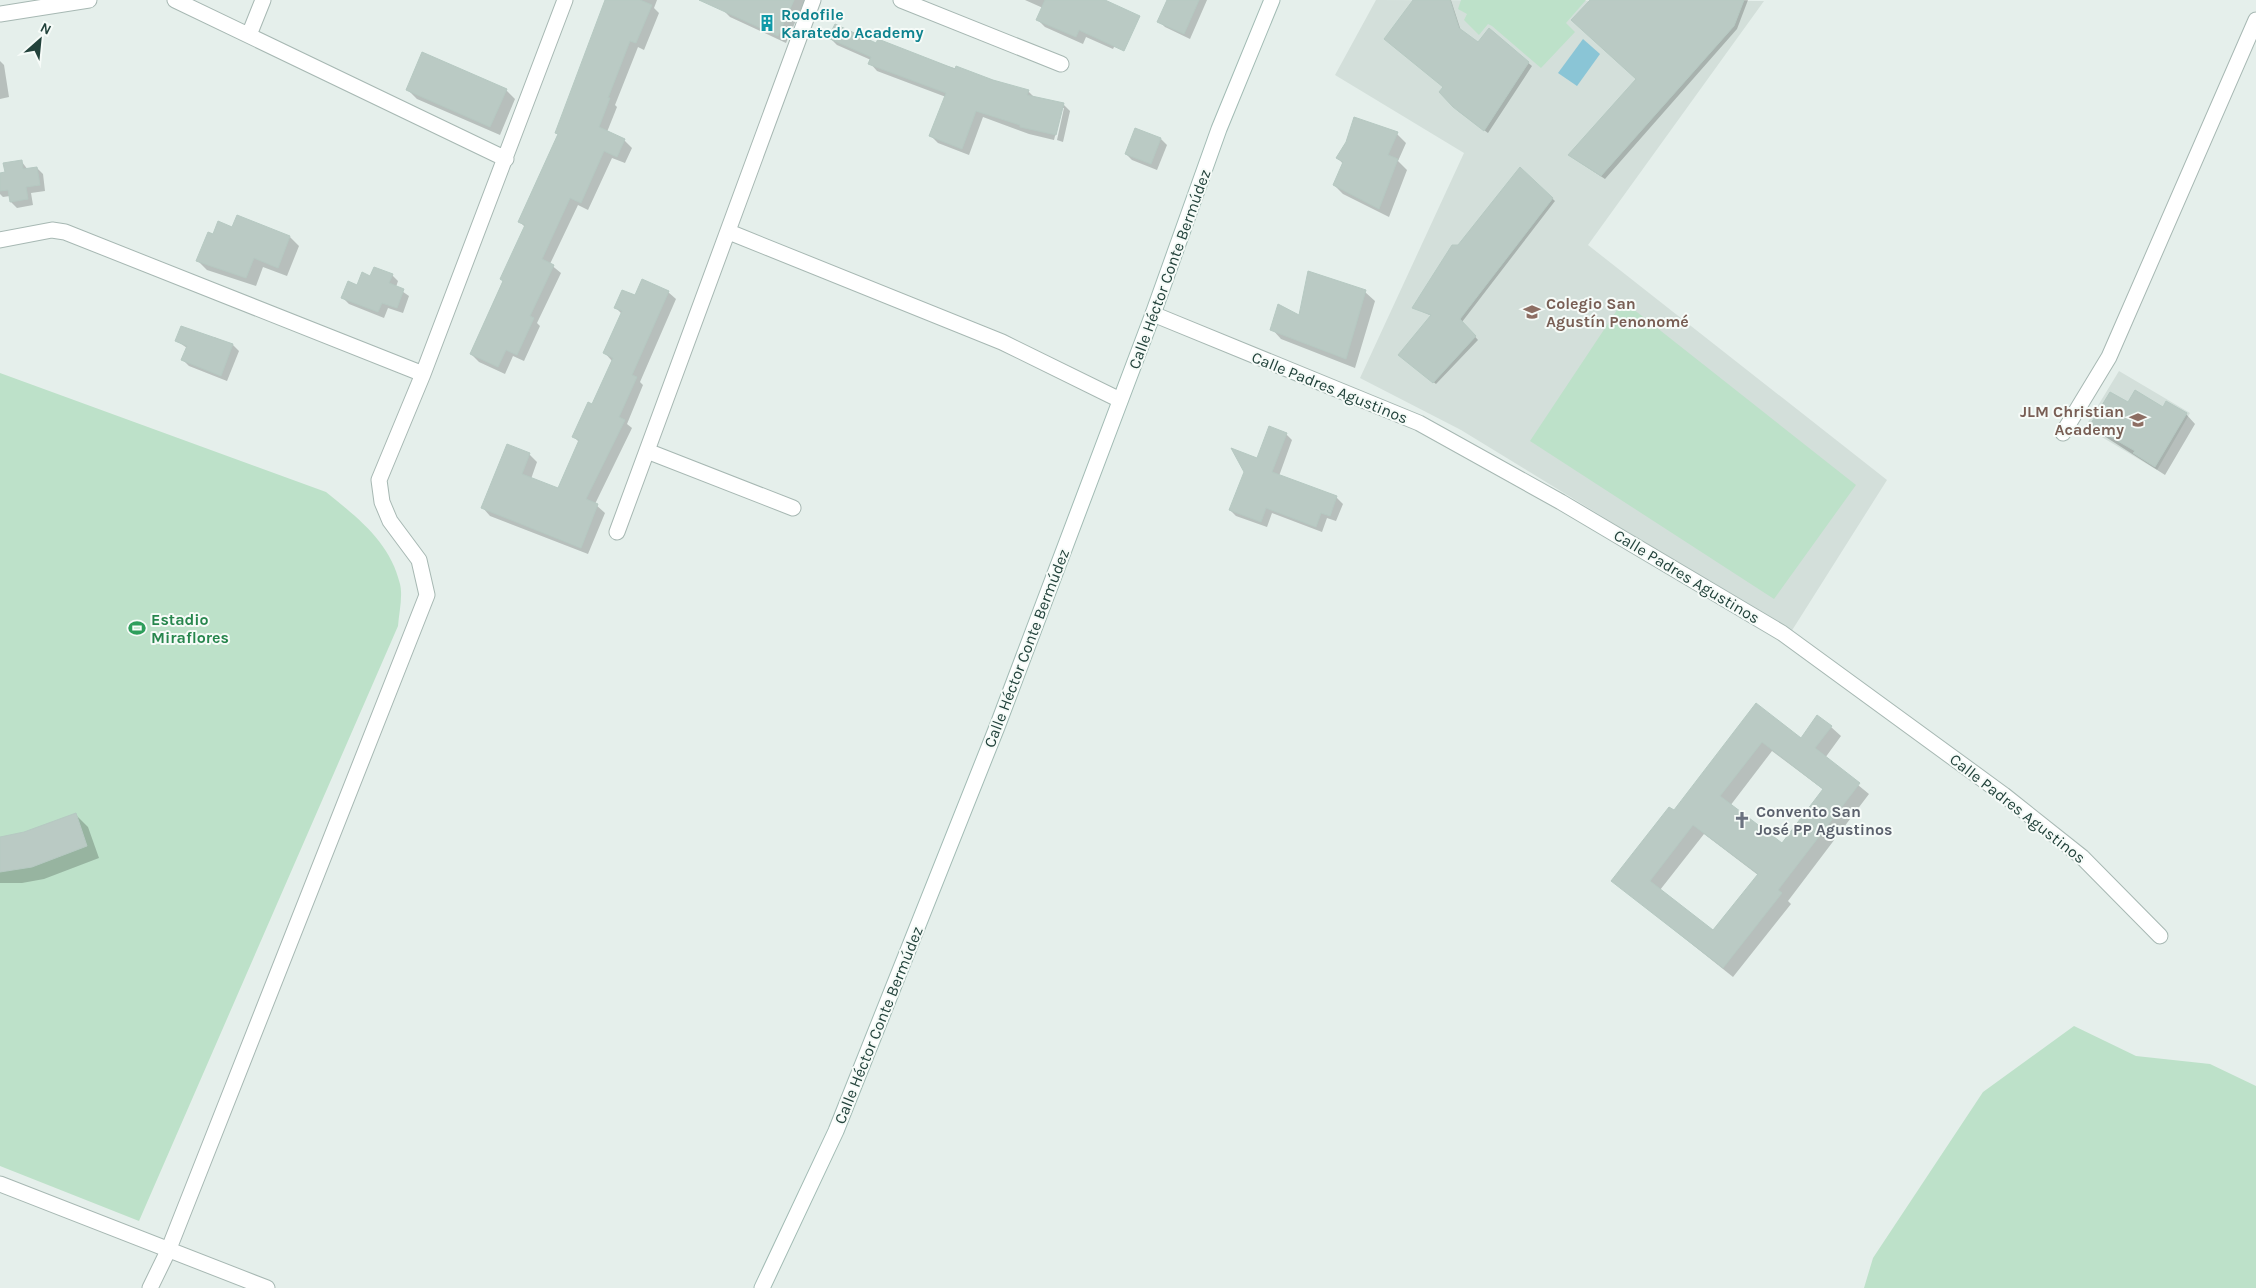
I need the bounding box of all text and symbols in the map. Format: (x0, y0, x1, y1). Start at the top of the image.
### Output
place label: Rodofile Karatedo Academy (781, 5, 924, 42)
building icon: Rodofile Karatedo Academy (757, 13, 777, 33)
north arrow (15, 15, 65, 65)
text: N (37, 19, 54, 39)
street label: Calle Héctor Conte Bermúdez (1124, 167, 1215, 372)
place label: Colegio San Agustín Penonomé (1546, 294, 1689, 331)
school or university icon: Colegio San Agustín Penonomé (1522, 302, 1542, 322)
street label: Calle Padres Agustinos (1249, 347, 1411, 428)
place label: JLM Christian Academy (2020, 402, 2124, 439)
school or university icon: JLM Christian Academy (2128, 410, 2148, 430)
street label: Calle Padres Agustinos (1610, 525, 1763, 628)
street label: Calle Héctor Conte Bermúdez (980, 546, 1073, 750)
place label: Estadio Miraflores (151, 610, 229, 647)
sports icon: Estadio Miraflores (127, 618, 147, 638)
street label: Calle Padres Agustinos (1946, 750, 2089, 867)
place label: Convento San José PP Agustinos (1756, 802, 1893, 839)
church icon: Convento San José PP Agustinos (1732, 810, 1752, 830)
street label: Calle Héctor Conte Bermúdez (830, 924, 927, 1127)

